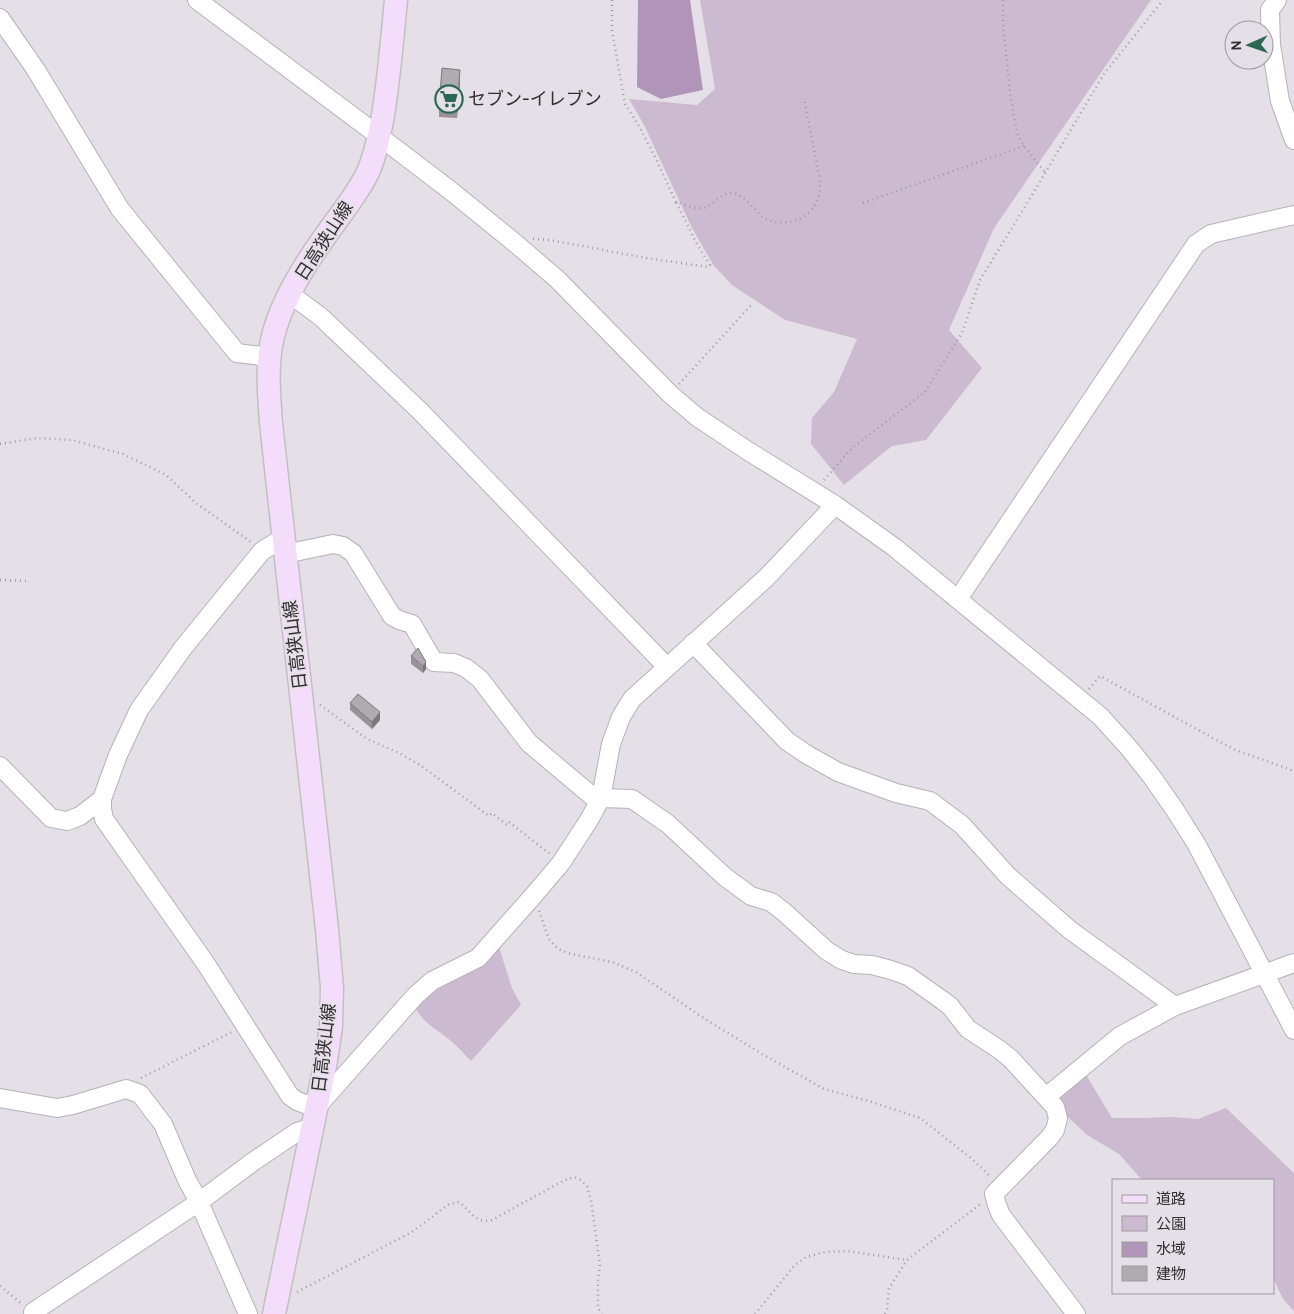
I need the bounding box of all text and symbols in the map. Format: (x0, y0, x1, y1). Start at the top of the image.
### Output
north arrow (1224, 20, 1274, 70)
text: N (1227, 40, 1245, 51)
supermarket icon: セブン-イレブン (434, 84, 464, 114)
place label: セブン-イレブン (468, 88, 602, 110)
street label: 日高狭山線 (290, 197, 358, 285)
street label: 日高狭山線 (279, 599, 311, 691)
street label: 日高狭山線 (308, 1002, 340, 1094)
legend (1112, 1179, 1274, 1294)
text: 道路 (1156, 1190, 1186, 1208)
text: 公園 (1156, 1215, 1186, 1233)
text: 水域 (1156, 1240, 1186, 1258)
text: 建物 (1156, 1265, 1186, 1283)

